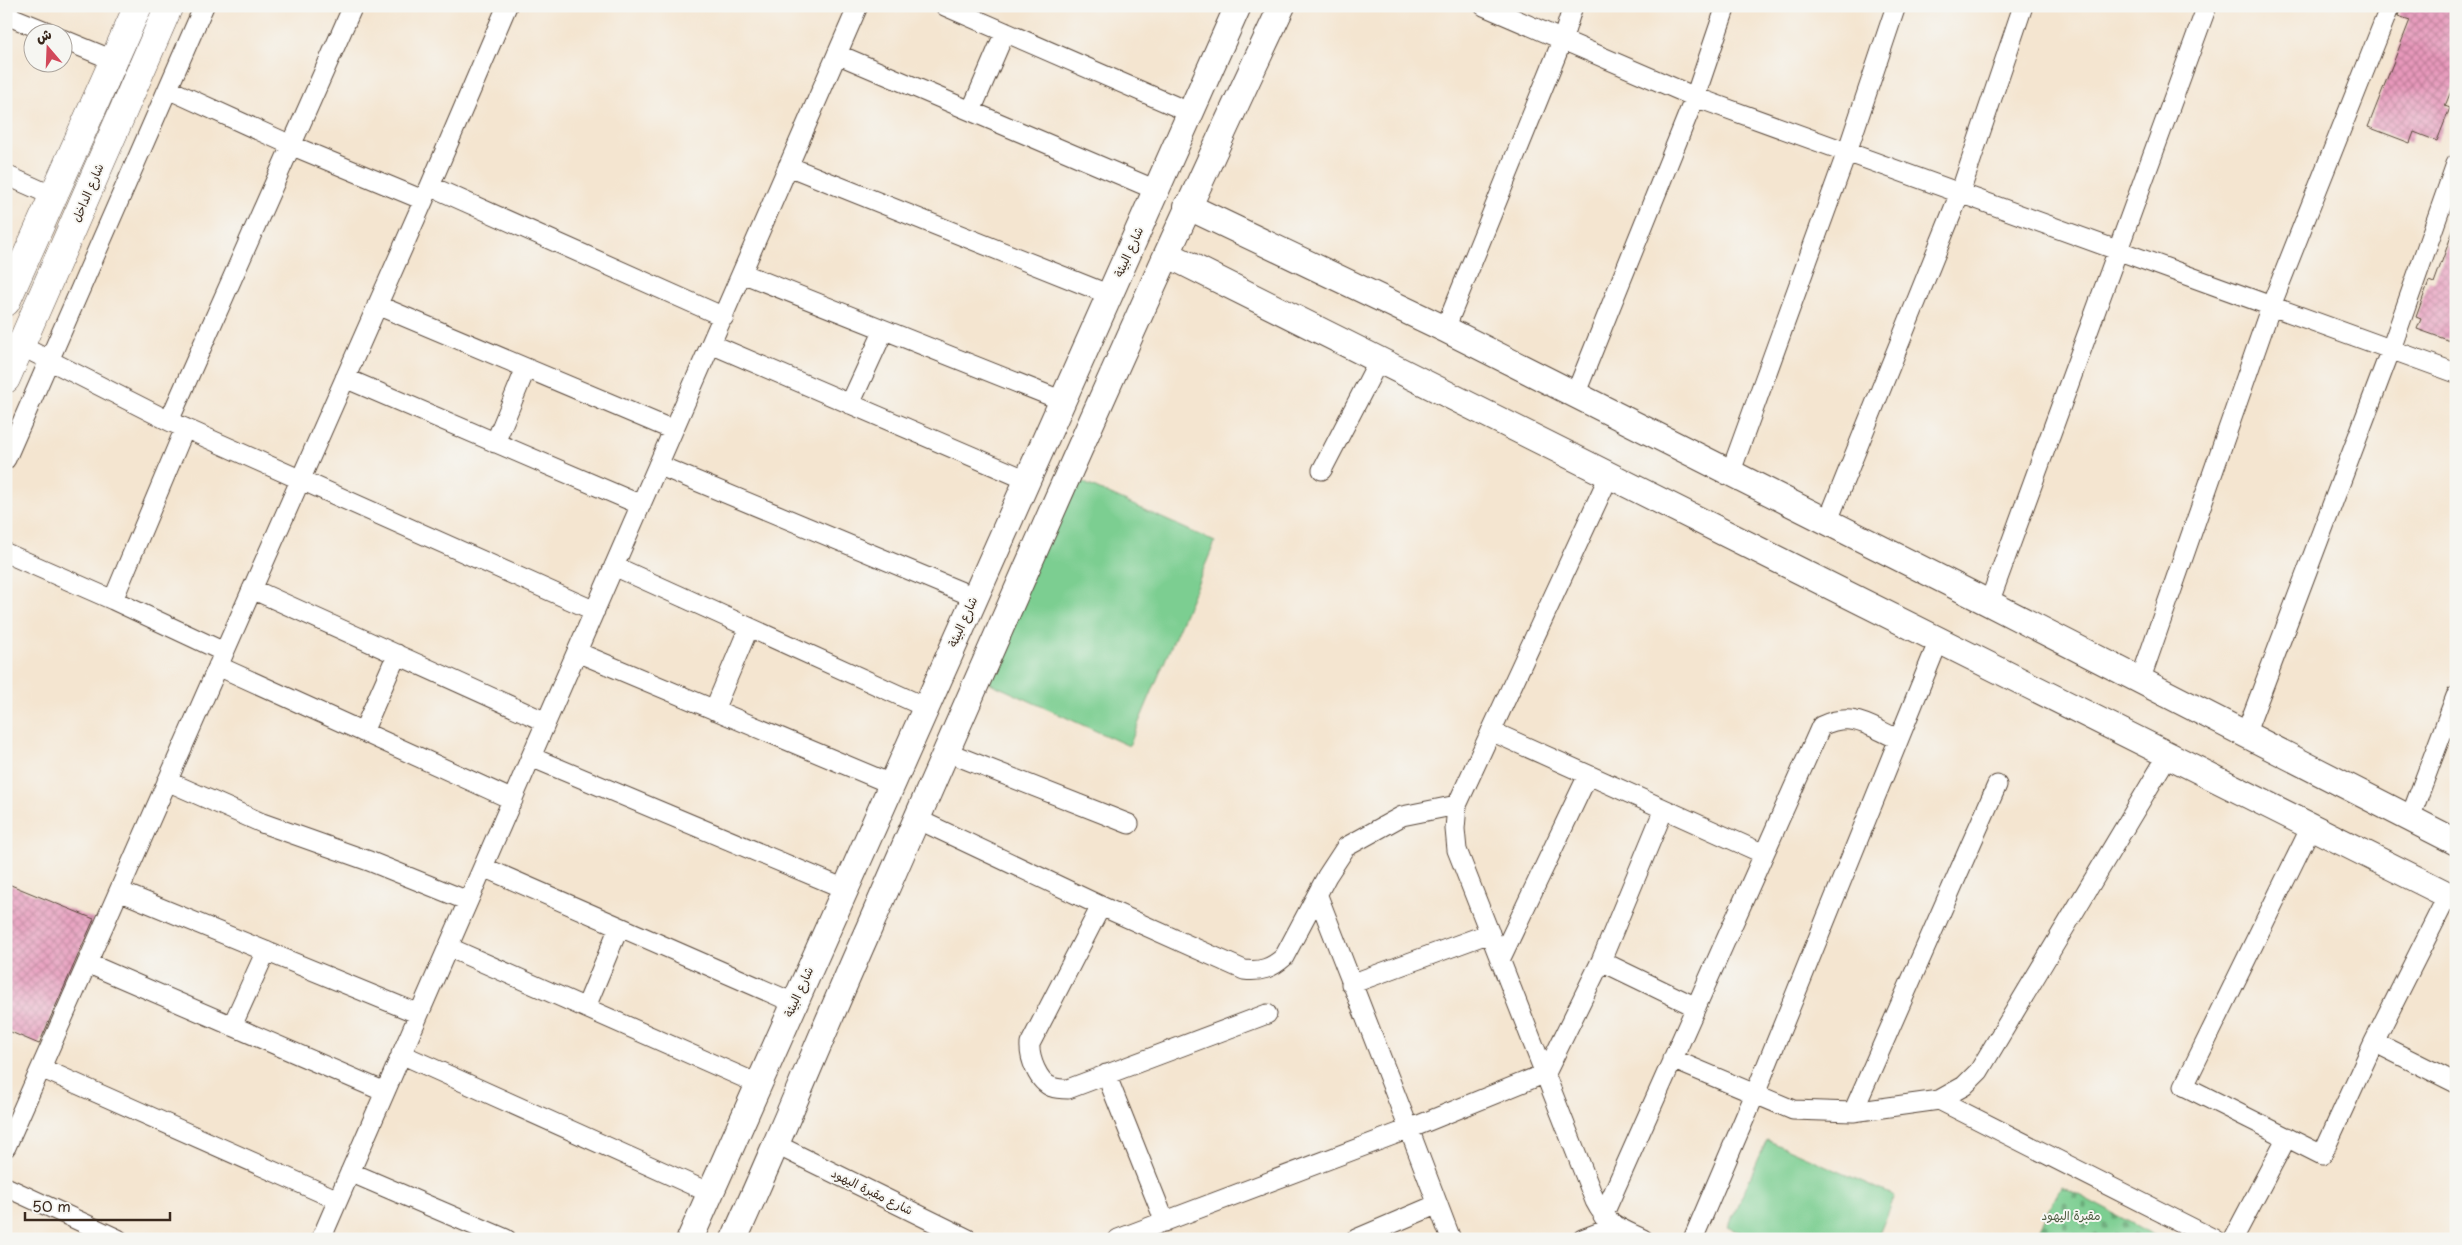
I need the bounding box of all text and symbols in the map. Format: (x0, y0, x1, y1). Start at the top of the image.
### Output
north arrow (22, 22, 72, 72)
text: ش (33, 23, 54, 48)
street label: شارع الداخل (67, 161, 108, 225)
street label: شارع البيئة (1109, 224, 1148, 280)
street label: شارع البيئة (943, 594, 982, 650)
street label: شارع البيئة (779, 964, 818, 1020)
street label: شارع مقبرة اليهود (828, 1164, 916, 1220)
scale bar (25, 1190, 170, 1222)
text: 50 m (32, 1194, 71, 1217)
park label: مقبرة اليهود (2042, 1206, 2101, 1224)

